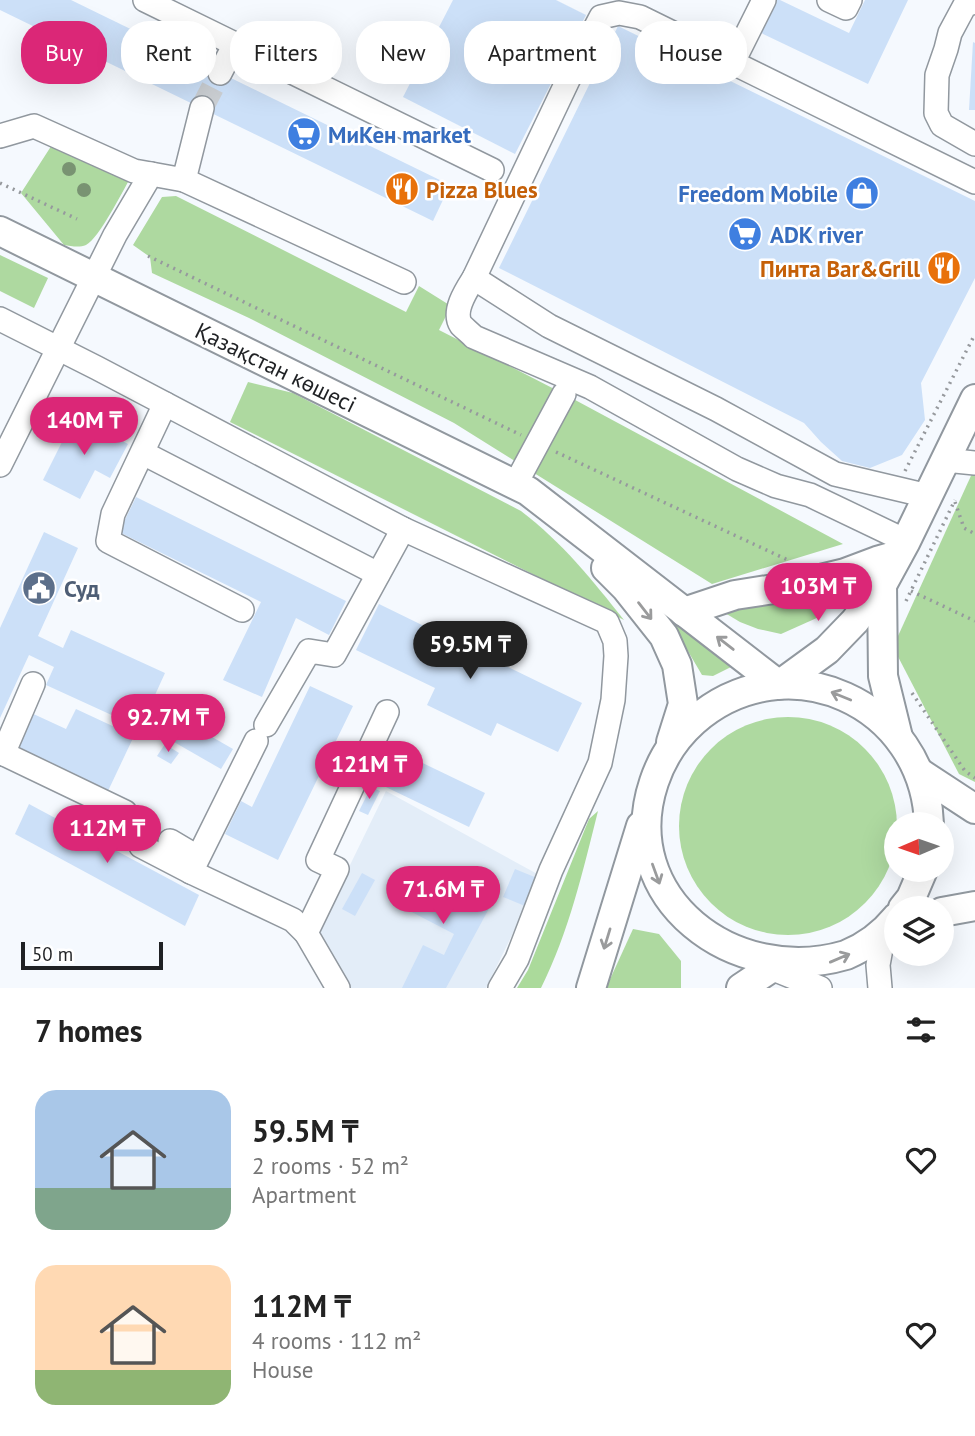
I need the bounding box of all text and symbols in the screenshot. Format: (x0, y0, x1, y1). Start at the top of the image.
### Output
chip: Buy (21, 21, 107, 84)
chip: Rent (121, 21, 216, 84)
chip: Filters (230, 21, 342, 84)
chip: New (356, 21, 450, 84)
chip: Apartment (464, 21, 621, 84)
chip: House (635, 21, 747, 84)
supermarket icon: МиКен market (285, 115, 323, 153)
place label: МиКен market (328, 120, 471, 149)
restaurant icon: Pizza Blues (383, 170, 421, 208)
shop icon: Freedom Mobile (843, 174, 881, 212)
place label: Pizza Blues (426, 175, 538, 204)
place label: Freedom Mobile (678, 179, 838, 208)
supermarket icon: ADK river (726, 215, 764, 253)
place label: ADK river (770, 220, 864, 249)
restaurant icon: Пинта Bar&Grill (925, 249, 963, 287)
place label: Пинта Bar&Grill (760, 254, 920, 283)
street label: Қазақстан көшесі (191, 315, 361, 419)
pin: 140M ₸ (27, 398, 141, 457)
text: 140M ₸ (46, 405, 122, 434)
pin: 103M ₸ (761, 564, 875, 623)
public building icon: Суд (20, 569, 58, 607)
text: 103M ₸ (780, 571, 856, 600)
place label: Суд (64, 574, 100, 603)
one-way arrow (637, 602, 652, 620)
pin: 59.5M ₸ (405, 622, 535, 681)
text: 59.5M ₸ (429, 629, 511, 658)
one-way arrow (716, 635, 734, 650)
one-way arrow (830, 688, 852, 701)
pin: 92.7M ₸ (103, 694, 233, 754)
text: 92.7M ₸ (127, 702, 209, 731)
pin: 121M ₸ (312, 742, 426, 801)
text: 121M ₸ (331, 749, 407, 778)
pin: 112M ₸ (50, 806, 164, 865)
north arrow (884, 812, 954, 882)
map controls (884, 812, 954, 966)
text: 112M ₸ (69, 813, 145, 842)
one-way arrow (651, 863, 663, 885)
pin: 71.6M ₸ (378, 866, 508, 926)
text: 71.6M ₸ (402, 874, 484, 903)
button: layers (884, 896, 954, 966)
one-way arrow (599, 927, 612, 949)
scale bar (21, 939, 163, 971)
text: 50 m (32, 942, 73, 966)
one-way arrow (829, 950, 851, 963)
text: 7 homes (35, 1011, 143, 1050)
icon: filters (902, 1011, 940, 1049)
text: 59.5M ₸ (252, 1111, 358, 1150)
icon: home (91, 1118, 175, 1202)
icon: heart (902, 1141, 940, 1179)
text: 2 rooms · 52 m² (252, 1151, 409, 1180)
text: Apartment (252, 1180, 356, 1209)
text: 112M ₸ (252, 1286, 351, 1325)
icon: home (91, 1293, 175, 1377)
icon: heart (902, 1316, 940, 1354)
text: 4 rooms · 112 m² (252, 1326, 421, 1355)
text: House (252, 1355, 314, 1384)

